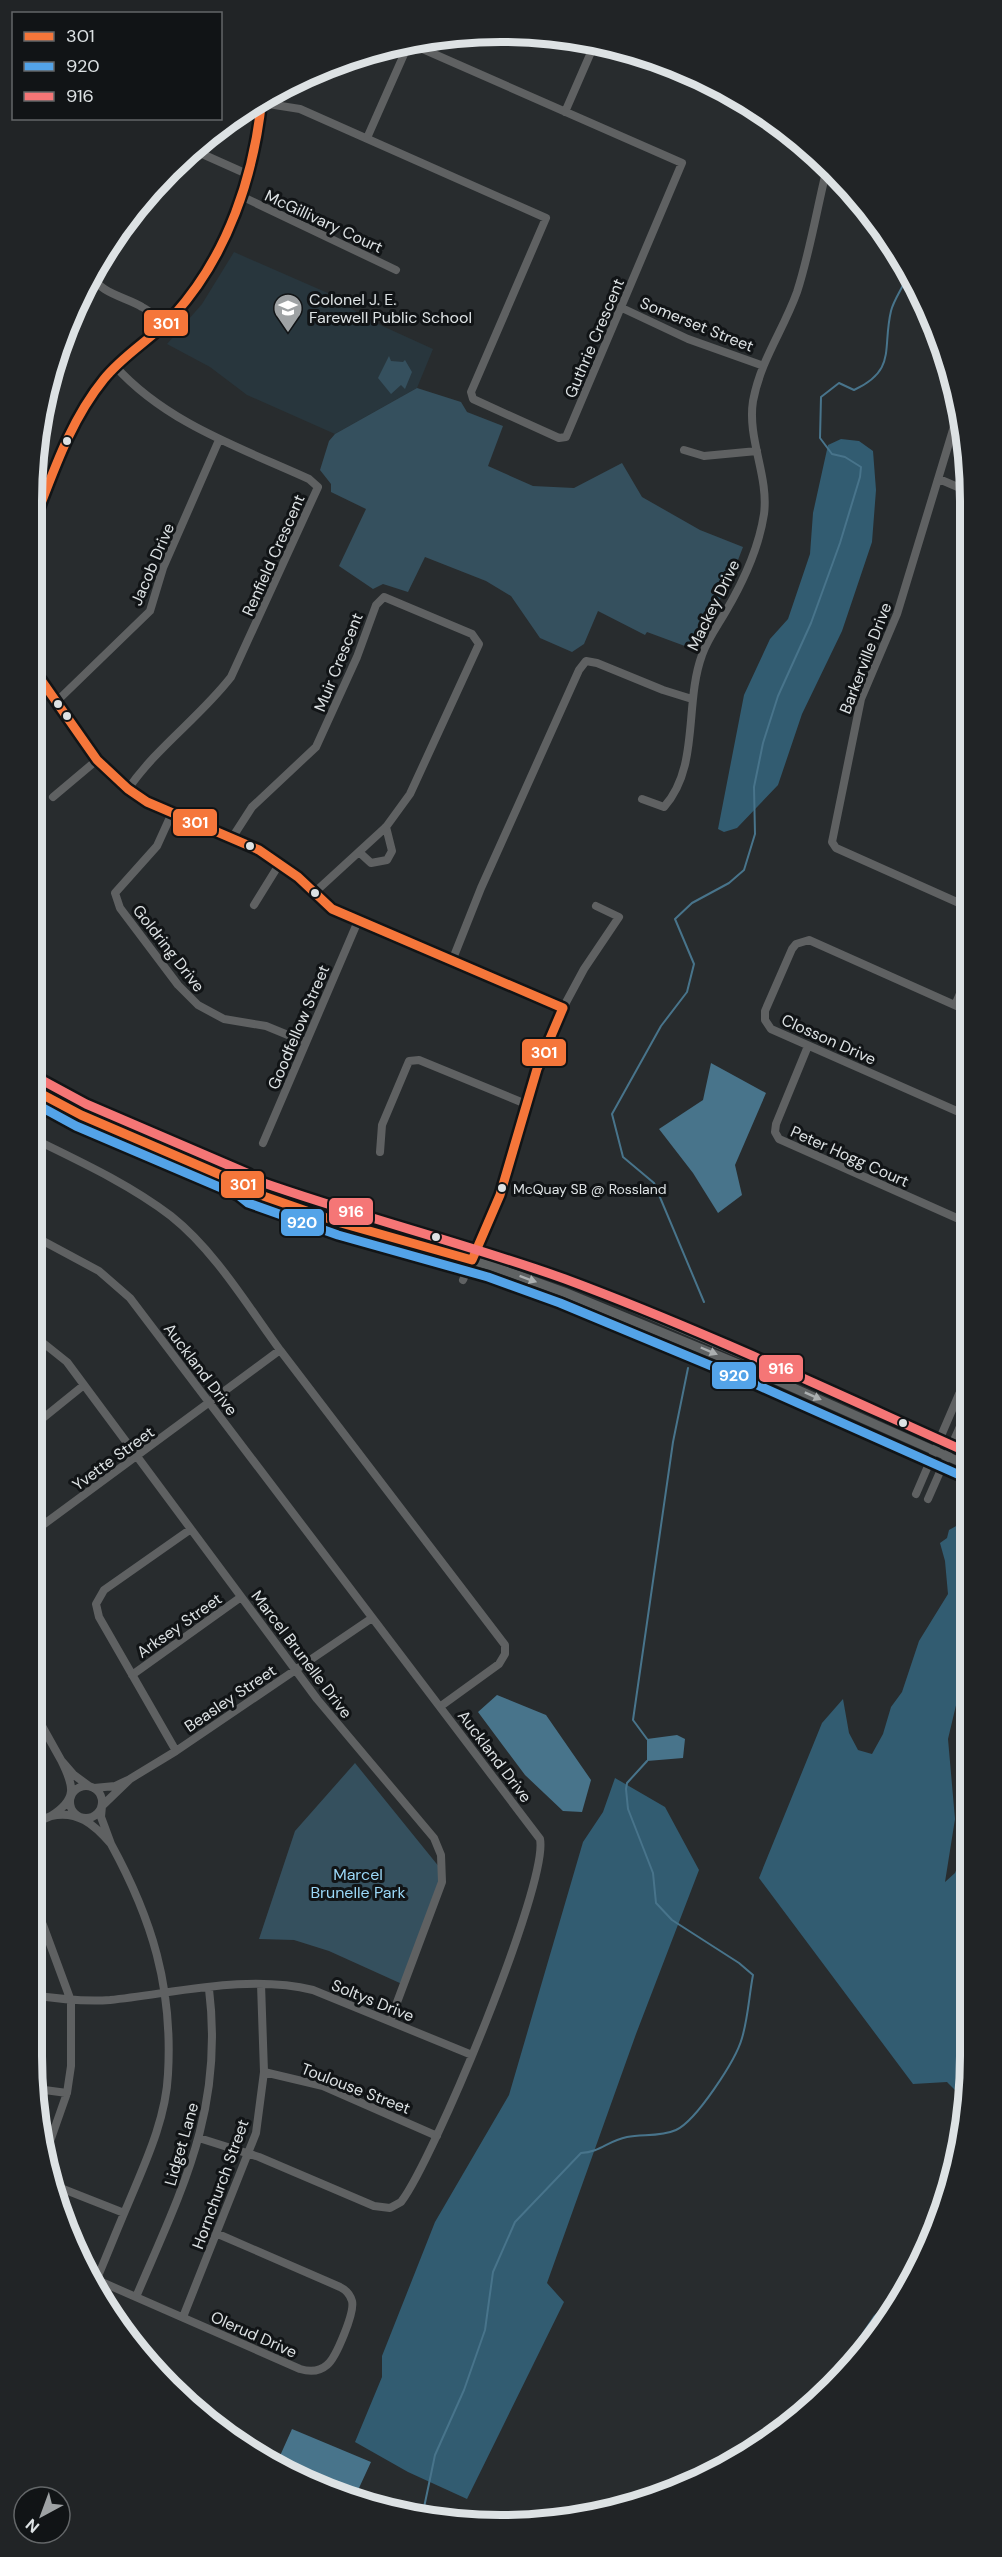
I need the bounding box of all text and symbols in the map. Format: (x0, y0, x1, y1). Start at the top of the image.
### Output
legend (12, 12, 222, 120)
text: 301 (66, 24, 95, 48)
text: 920 (66, 54, 100, 78)
text: 916 (66, 84, 94, 108)
street label: McGillivary Court (261, 185, 386, 258)
street label: Guthrie Crescent (560, 275, 629, 401)
place label: Colonel J. E. Farewell Public School (309, 289, 472, 328)
school or university icon: Colonel J. E. Farewell Public School (272, 292, 304, 334)
street label: Somerset Street (637, 292, 757, 357)
line badge: 301 (143, 309, 189, 337)
text: 301 (153, 313, 179, 334)
unlabelled marker (61, 435, 73, 447)
street label: Renfield Crescent (237, 491, 310, 619)
street label: Jacob Drive (126, 520, 179, 609)
street label: Mackey Drive (682, 556, 745, 654)
street label: Barkerville Drive (835, 600, 896, 717)
street label: Muir Crescent (309, 610, 368, 715)
unlabelled marker (52, 698, 64, 710)
unlabelled marker (61, 710, 73, 722)
line badge: 301 (172, 808, 218, 837)
text: 301 (182, 812, 208, 833)
unlabelled marker (244, 840, 256, 852)
unlabelled marker (309, 887, 321, 899)
street label: Goldring Drive (128, 900, 209, 996)
street label: Goodfellow Street (263, 962, 334, 1093)
street label: Closson Drive (778, 1009, 879, 1070)
line badge: 301 (521, 1038, 567, 1067)
text: 301 (531, 1042, 557, 1063)
street label: Peter Hogg Court (787, 1121, 912, 1192)
line badge: 301 (220, 1170, 265, 1199)
text: 301 (230, 1174, 256, 1195)
place label: McQuay SB @ Rossland (513, 1180, 666, 1198)
marker: McQuay SB @ Rossland (496, 1182, 508, 1194)
line badge: 916 (328, 1197, 374, 1226)
text: 916 (338, 1201, 364, 1222)
line badge: 920 (280, 1208, 325, 1237)
text: 920 (287, 1212, 317, 1233)
unlabelled marker (430, 1231, 442, 1243)
one-way arrow (519, 1274, 537, 1284)
street label: Auckland Drive (159, 1319, 242, 1420)
one-way arrow (700, 1346, 718, 1356)
line badge: 916 (758, 1354, 804, 1383)
text: 916 (768, 1358, 794, 1379)
line badge: 920 (711, 1361, 757, 1390)
text: 920 (719, 1365, 749, 1386)
one-way arrow (804, 1392, 822, 1401)
unlabelled marker (897, 1417, 909, 1429)
street label: Yvette Street (68, 1422, 158, 1495)
street label: Marcel Brunelle Drive (247, 1586, 357, 1723)
street label: Arksey Street (133, 1588, 226, 1663)
street label: Beasley Street (180, 1660, 280, 1737)
street label: Auckland Drive (453, 1706, 536, 1807)
park label: Marcel Brunelle Park (310, 1864, 406, 1903)
street label: Soltys Drive (328, 1974, 417, 2027)
street label: Toulouse Street (298, 2058, 413, 2119)
street label: Lidget Lane (160, 2100, 203, 2188)
street label: Hornchurch Street (187, 2116, 254, 2252)
street label: Olerud Drive (207, 2306, 300, 2363)
north arrow (12, 2485, 72, 2545)
text: N (21, 2514, 44, 2538)

